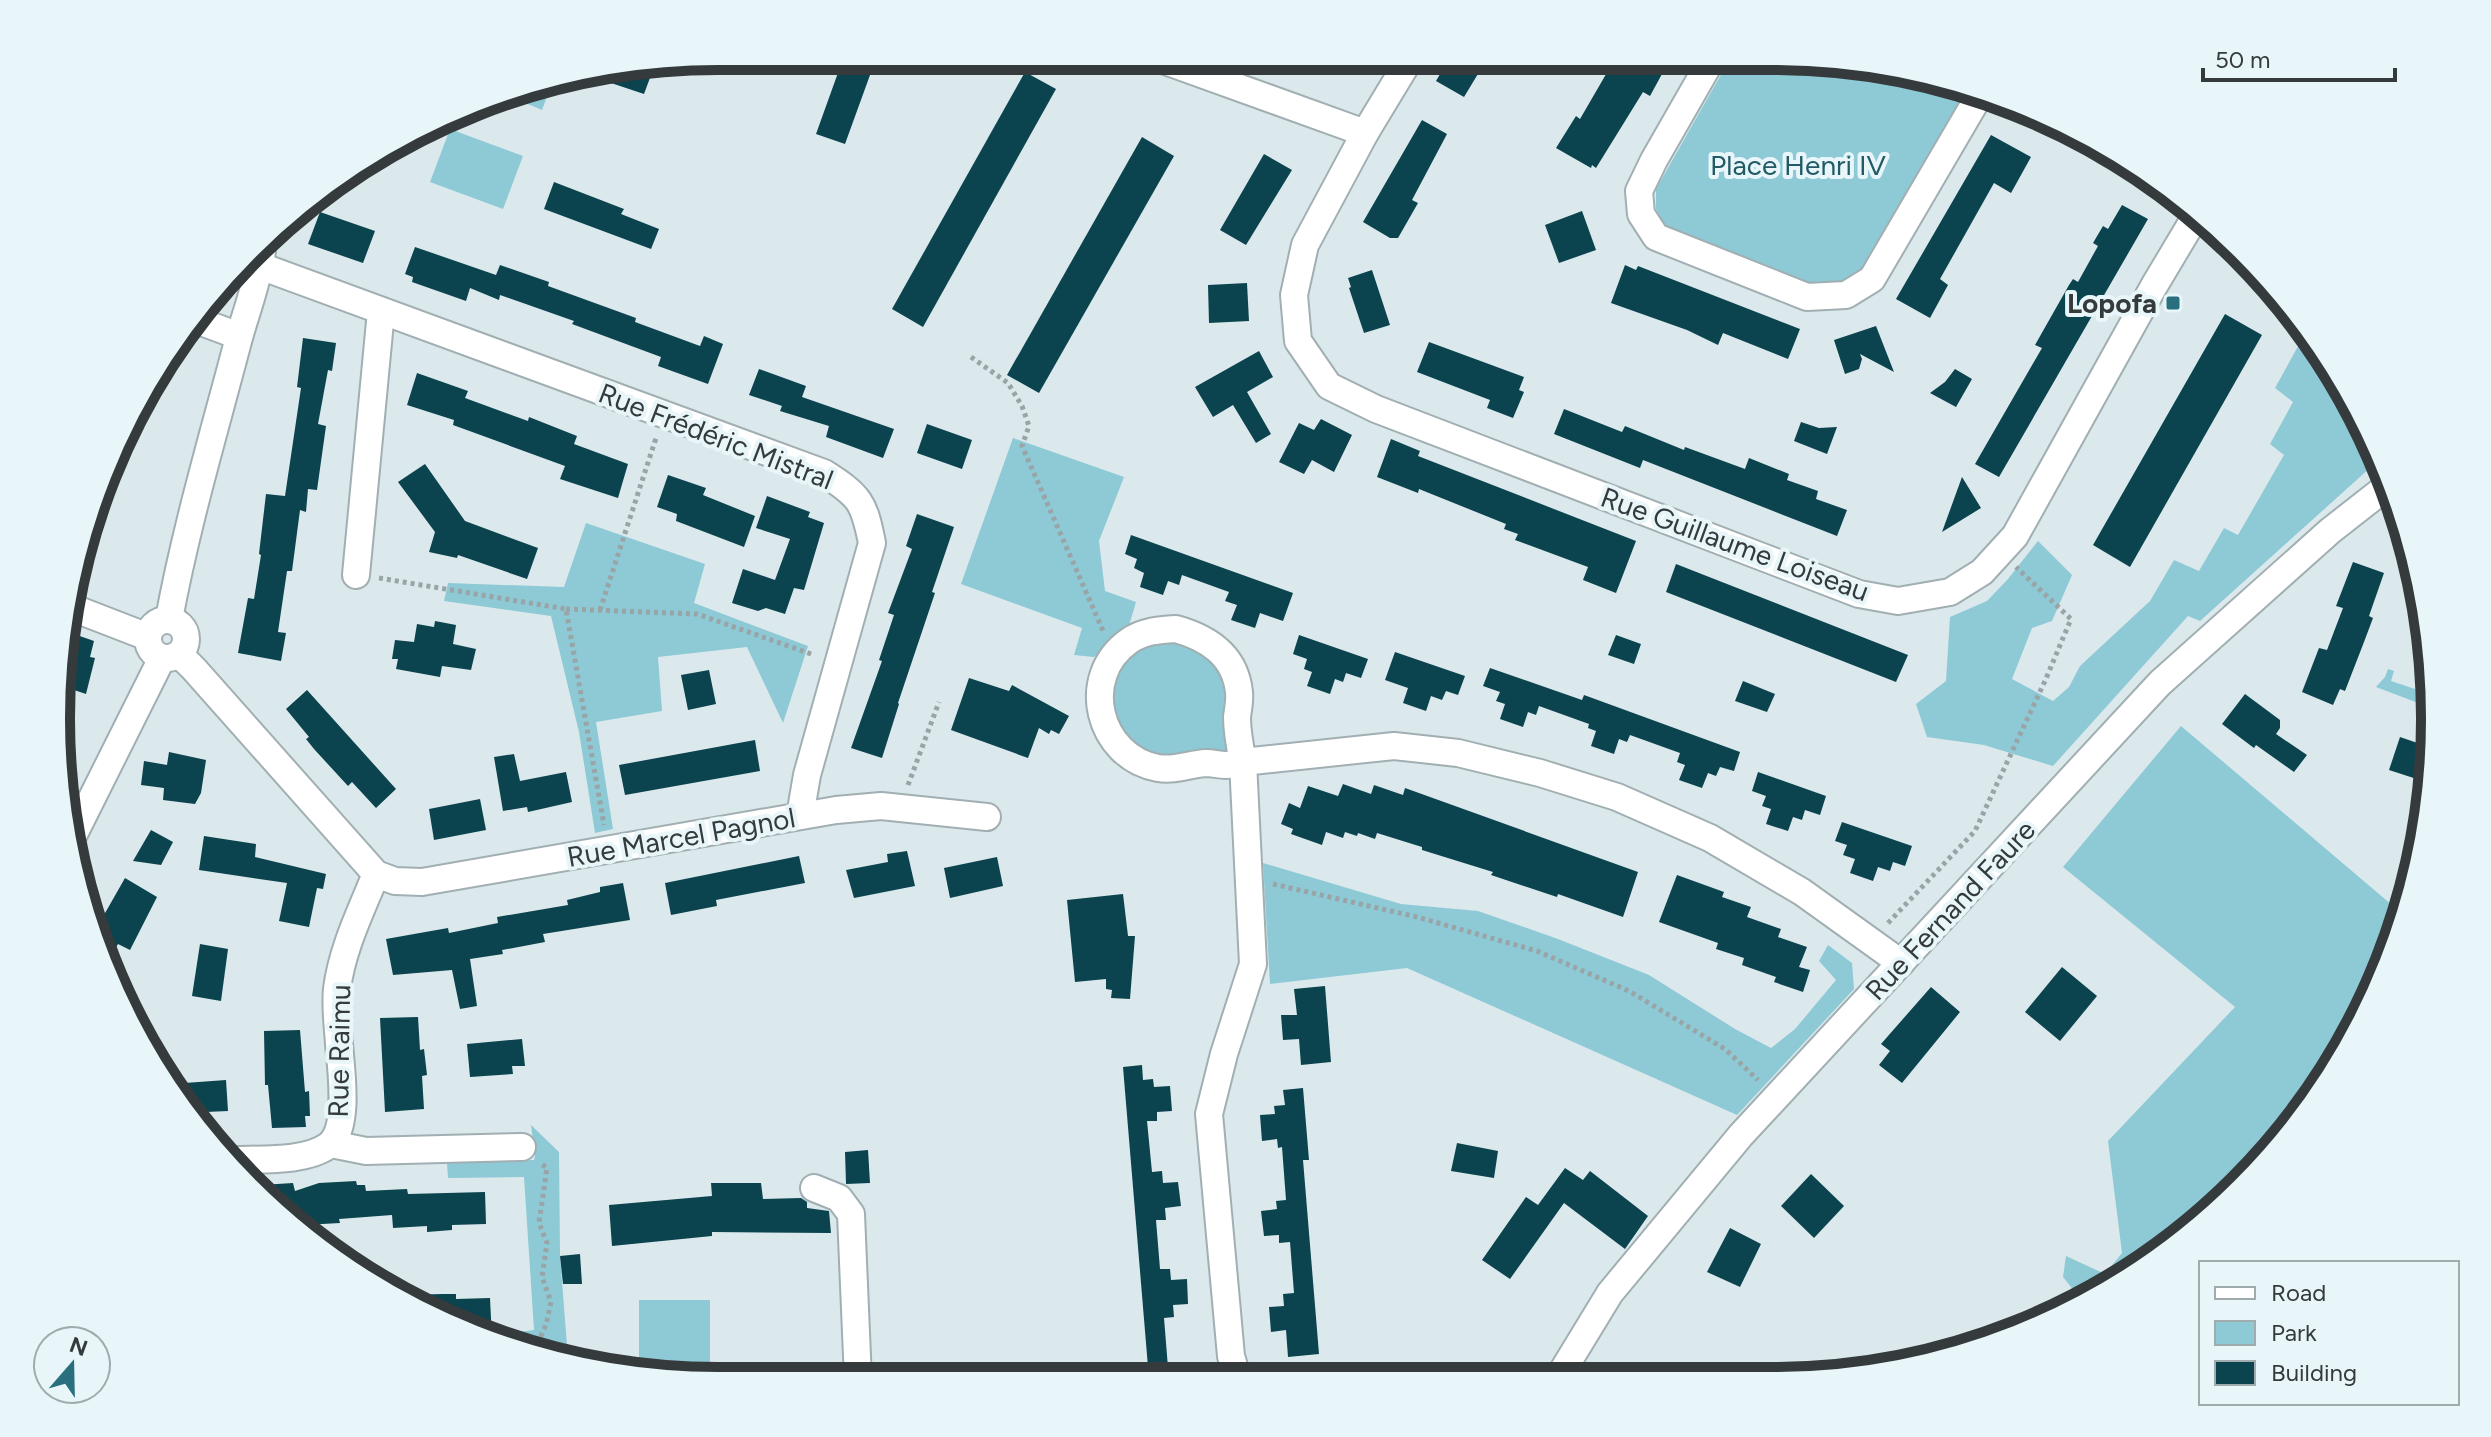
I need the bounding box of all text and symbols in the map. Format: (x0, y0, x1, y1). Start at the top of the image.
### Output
scale bar (2203, 32, 2395, 82)
text: 50 m (2215, 45, 2271, 74)
park label: Place Henri IV (1710, 148, 1886, 182)
place label: Lopofa (2067, 286, 2157, 320)
marker: Lopofa (2164, 294, 2182, 312)
street label: Rue Frédéric Mistral (594, 376, 838, 496)
street label: Rue Guillaume Loiseau (1596, 480, 1874, 608)
street label: Rue Marcel Pagnol (564, 800, 798, 874)
street label: Rue Fernand Faure (1858, 813, 2042, 1007)
street label: Rue Raimu (321, 984, 357, 1118)
legend (2199, 1261, 2459, 1405)
text: Road (2271, 1278, 2326, 1307)
text: Park (2271, 1318, 2317, 1347)
north arrow (32, 1325, 112, 1405)
text: N (66, 1331, 91, 1362)
text: Building (2271, 1358, 2357, 1387)

